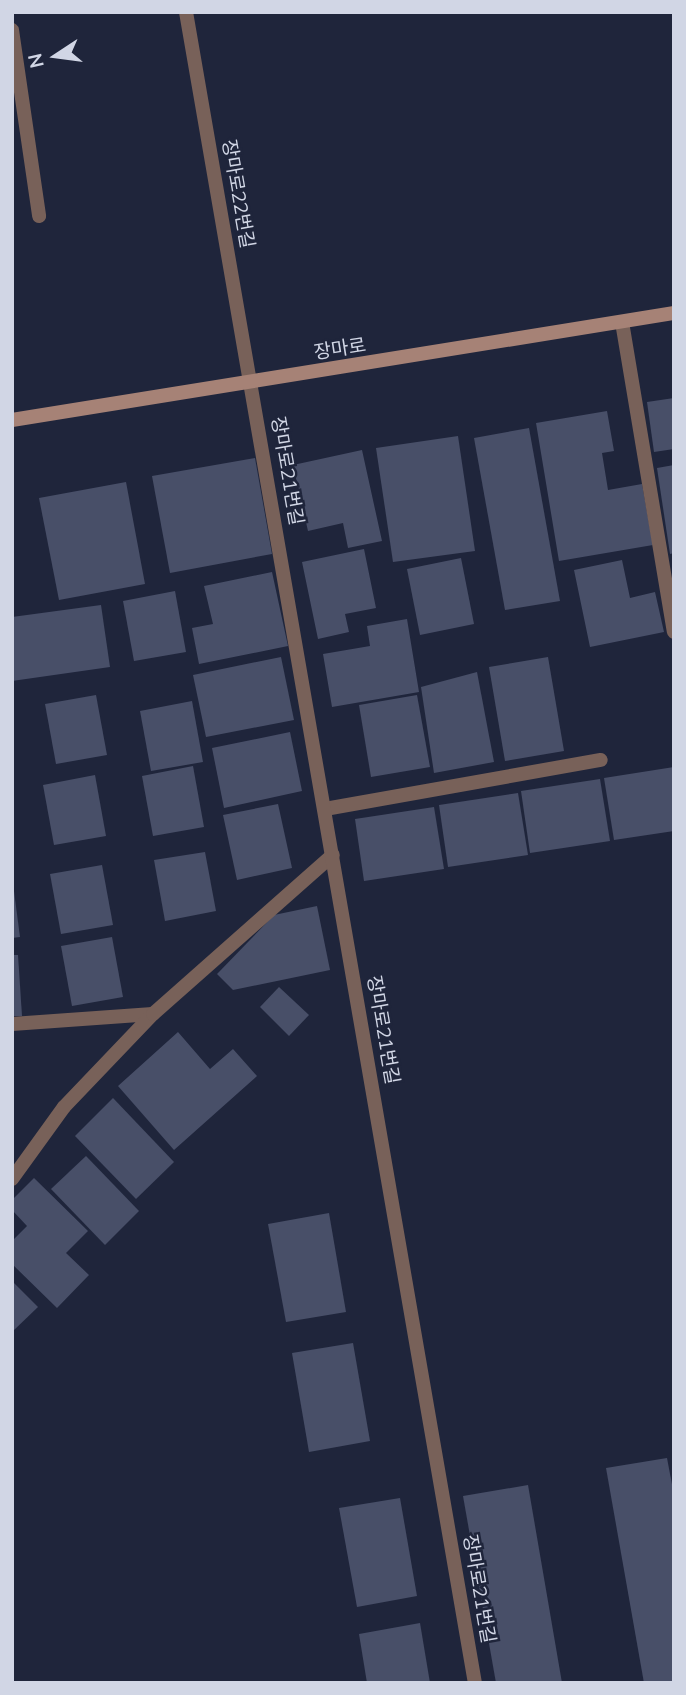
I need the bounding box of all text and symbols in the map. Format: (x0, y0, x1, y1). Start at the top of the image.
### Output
north arrow (21, 21, 91, 91)
text: N (22, 51, 49, 70)
street label: 장마로22번길 (217, 138, 259, 250)
street label: 장마로 (312, 334, 368, 364)
street label: 장마로21번길 (266, 415, 308, 527)
street label: 장마로21번길 (362, 974, 404, 1086)
street label: 장마로21번길 (458, 1533, 500, 1645)

